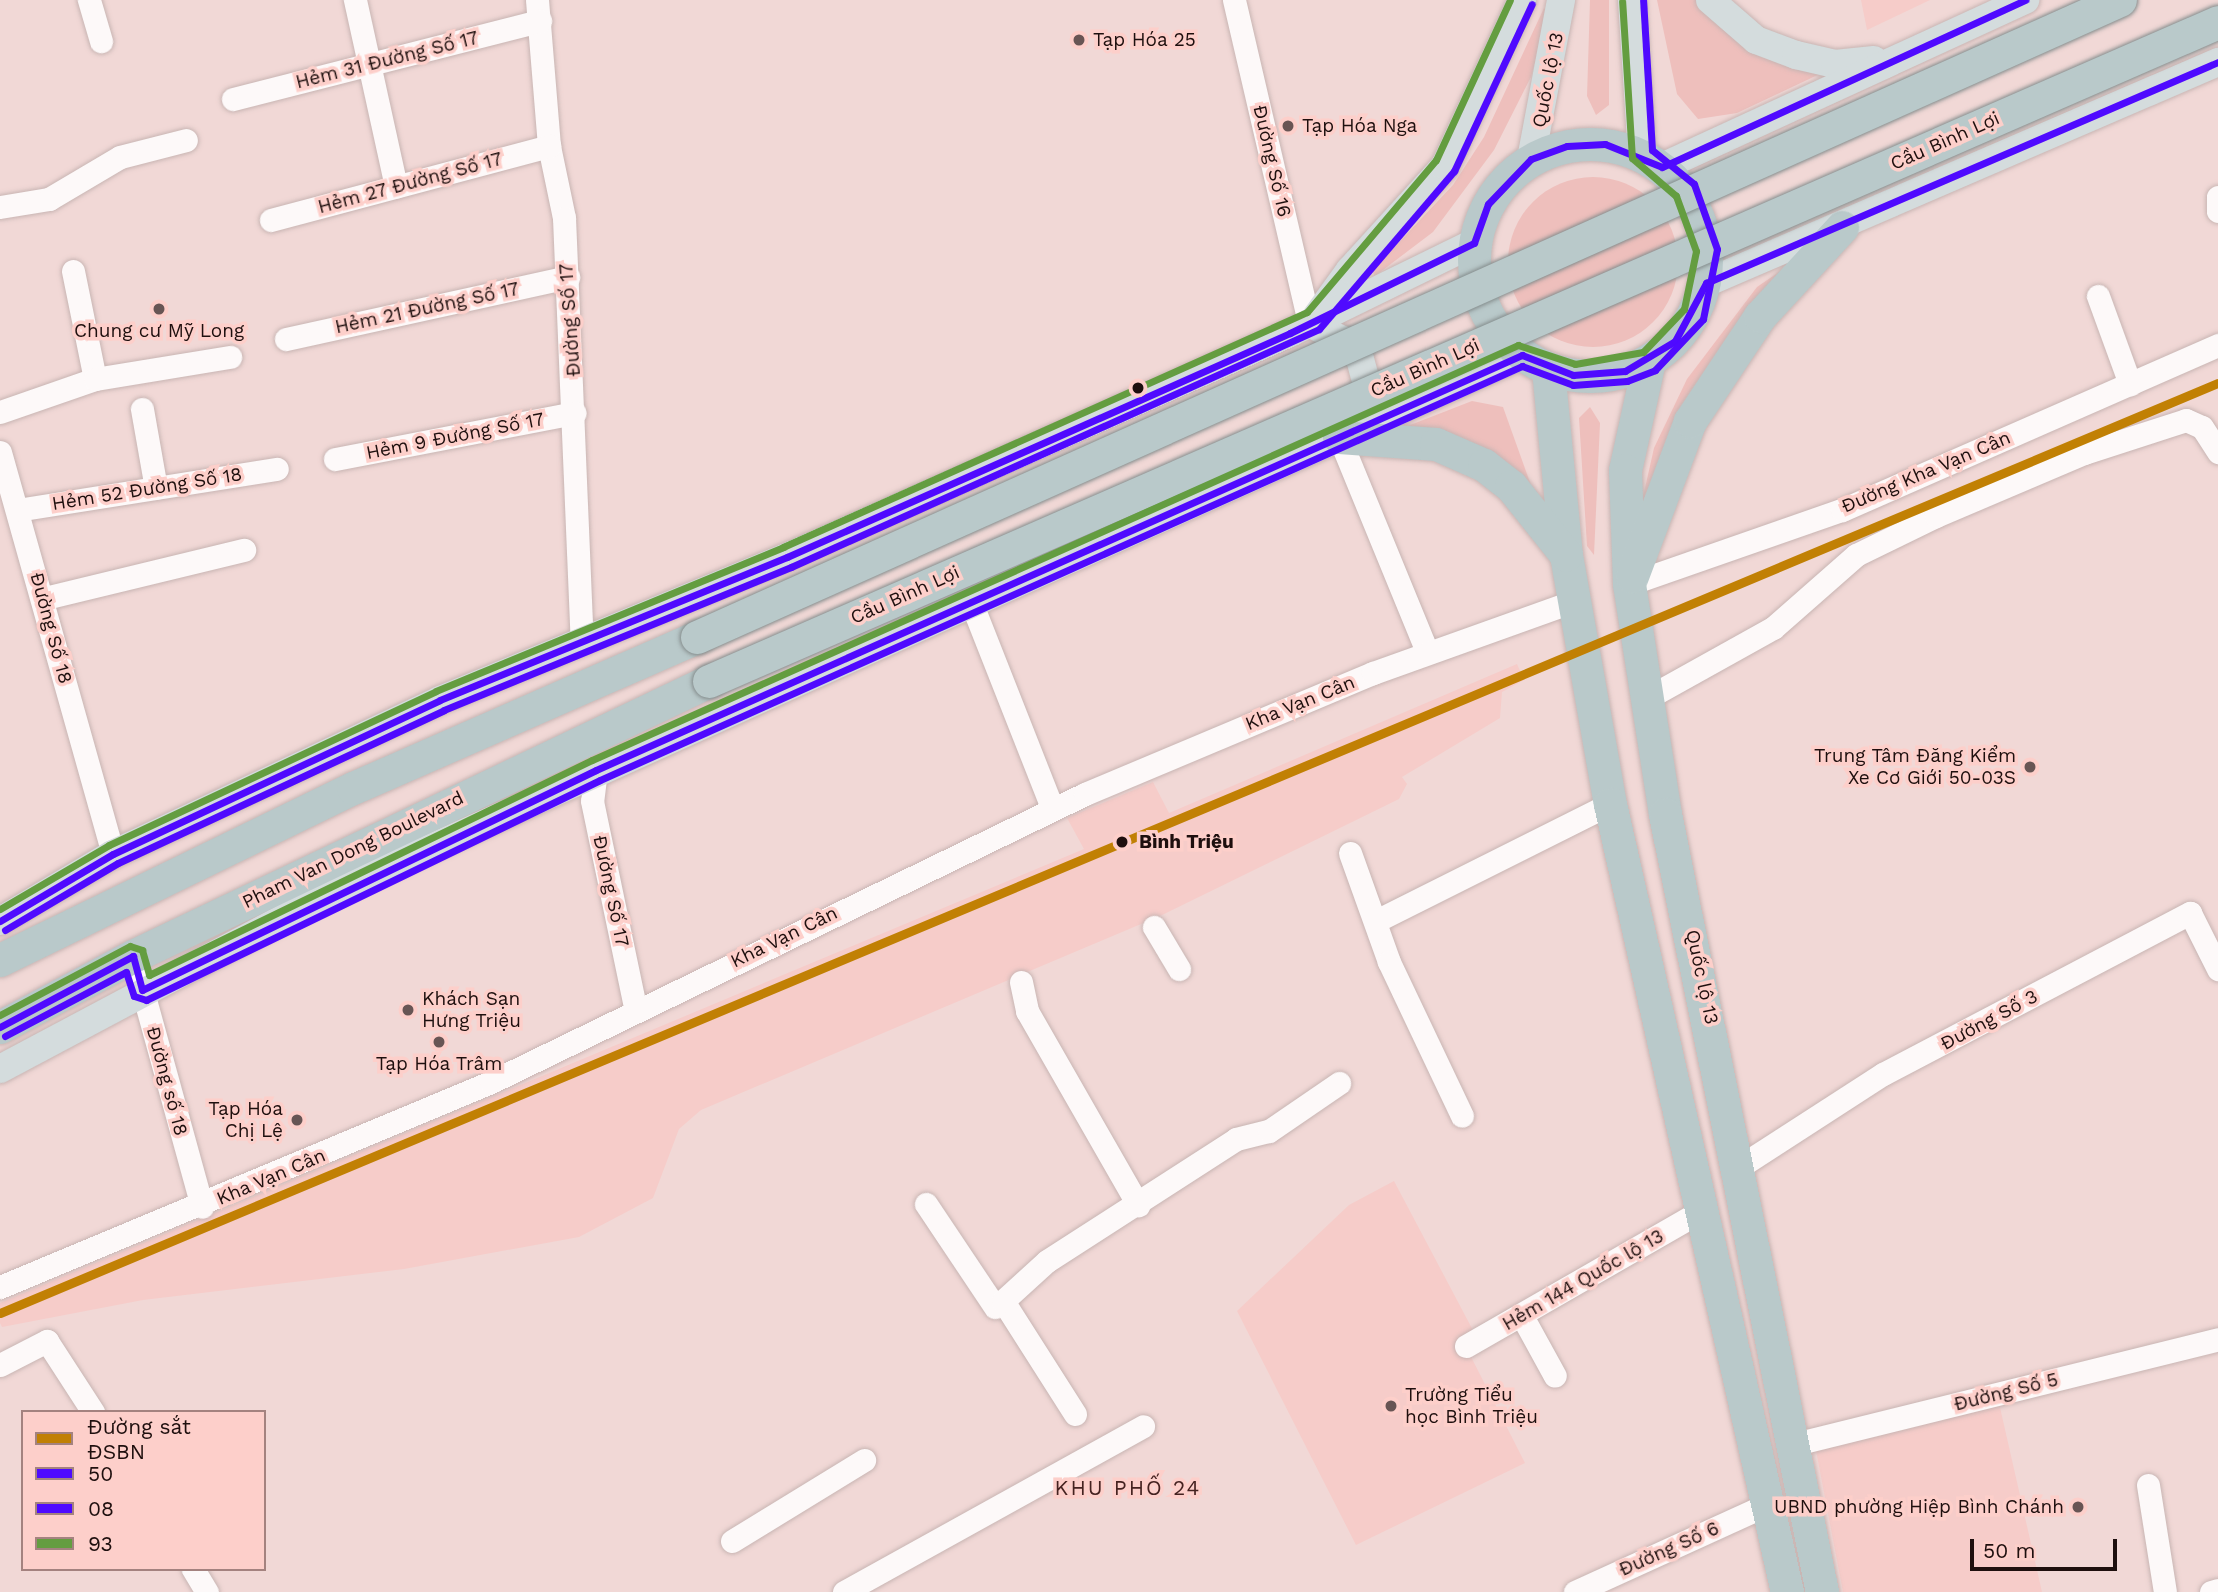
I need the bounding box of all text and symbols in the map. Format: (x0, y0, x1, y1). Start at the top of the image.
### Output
street label: Hẻm 31 Đường Số 17 (293, 26, 481, 94)
place label: Tạp Hóa 25 (1093, 29, 1196, 51)
street label: Quốc lộ 13 (1528, 30, 1568, 130)
marker: Tạp Hóa 25 (1071, 32, 1087, 48)
street label: Đường Số 16 (1248, 103, 1296, 219)
street label: Cầu Bình Lợi (1887, 107, 2003, 175)
place label: Tạp Hóa Nga (1302, 115, 1418, 137)
marker: Tạp Hóa Nga (1280, 118, 1296, 134)
street label: Hẻm 27 Đường Số 17 (315, 147, 505, 219)
street label: Đường Số 17 (555, 263, 585, 377)
street label: Hẻm 21 Đường Số 17 (333, 277, 521, 339)
marker: Chung cư Mỹ Long (151, 301, 167, 317)
place label: Chung cư Mỹ Long (74, 320, 244, 342)
street label: Cầu Bình Lợi (1367, 334, 1483, 402)
unlabelled marker (1131, 381, 1145, 395)
street label: Hẻm 9 Đường Số 17 (364, 408, 546, 464)
street label: Đường Kha Vạn Cân (1837, 426, 2015, 518)
street label: Hẻm 52 Đường Số 18 (50, 463, 244, 515)
street label: Cầu Bình Lợi (847, 561, 963, 629)
street label: Đường Số 18 (25, 570, 77, 686)
street label: Kha Vạn Cân (1241, 670, 1359, 736)
place label: Trung Tâm Đăng Kiểm Xe Cơ Giới 50-03S (1813, 745, 2016, 789)
marker: Trung Tâm Đăng Kiểm Xe Cơ Giới 50-03S (2022, 759, 2038, 775)
street label: Pham Van Dong Boulevard (238, 786, 468, 914)
marker: Bình Triệu (1111, 831, 1133, 853)
place label: Bình Triệu (1139, 831, 1234, 853)
street label: Đường Số 17 (588, 833, 634, 949)
street label: Kha Vạn Cân (726, 901, 842, 973)
street label: Quốc lộ 13 (1681, 927, 1723, 1027)
street label: Đường Số 3 (1937, 985, 2041, 1055)
place label: Khách Sạn Hưng Triệu (422, 988, 522, 1032)
marker: Khách Sạn Hưng Triệu (400, 1002, 416, 1018)
street label: Đường số 18 (141, 1024, 193, 1138)
marker: Tạp Hóa Trâm (431, 1034, 447, 1050)
place label: Tạp Hóa Trâm (375, 1053, 503, 1075)
place label: Tạp Hóa Chị Lệ (208, 1098, 283, 1142)
marker: Tạp Hóa Chị Lệ (289, 1112, 305, 1128)
street label: Kha Vạn Cân (213, 1144, 329, 1210)
street label: Hẻm 144 Quốc lộ 13 (1498, 1224, 1668, 1336)
street label: Đường Số 5 (1952, 1368, 2060, 1416)
place label: Trường Tiểu học Bình Triệu (1405, 1384, 1538, 1428)
marker: Trường Tiểu học Bình Triệu (1383, 1398, 1399, 1414)
legend (21, 1410, 266, 1571)
text: Đường sắt ĐSBN (87, 1414, 191, 1464)
text: 50 (88, 1461, 113, 1486)
district label: KHU PHỐ 24 (1056, 1475, 1200, 1501)
text: 08 (88, 1496, 114, 1521)
place label: UBND phường Hiệp Bình Chánh (1774, 1496, 2064, 1518)
marker: UBND phường Hiệp Bình Chánh (2070, 1499, 2086, 1515)
street label: Đường Số 6 (1615, 1517, 1723, 1581)
scale bar (1973, 1526, 2120, 1570)
text: 93 (88, 1531, 113, 1556)
text: 50 m (1983, 1538, 2035, 1563)

